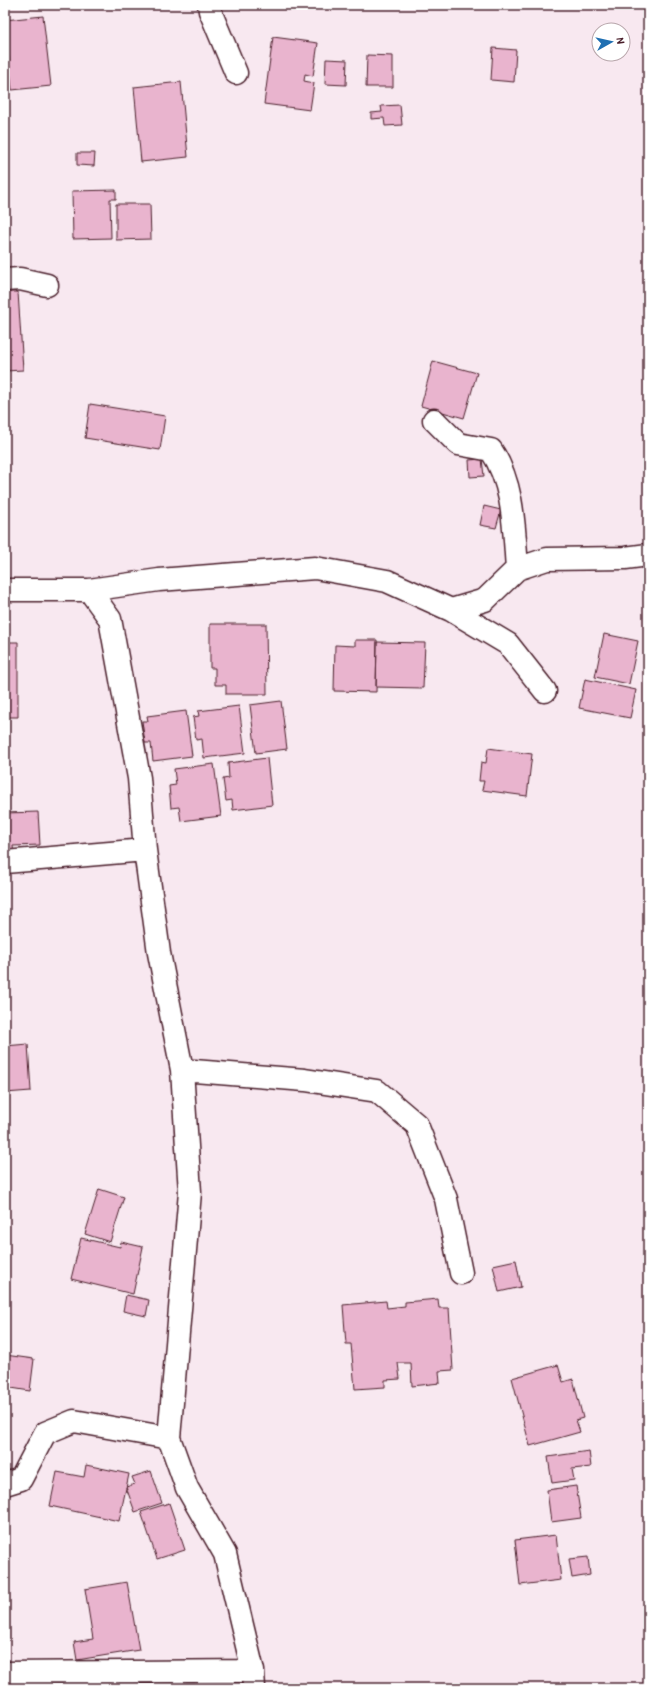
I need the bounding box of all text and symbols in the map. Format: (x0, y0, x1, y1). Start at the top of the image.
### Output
north arrow (591, 22, 631, 62)
text: N (614, 37, 628, 45)

